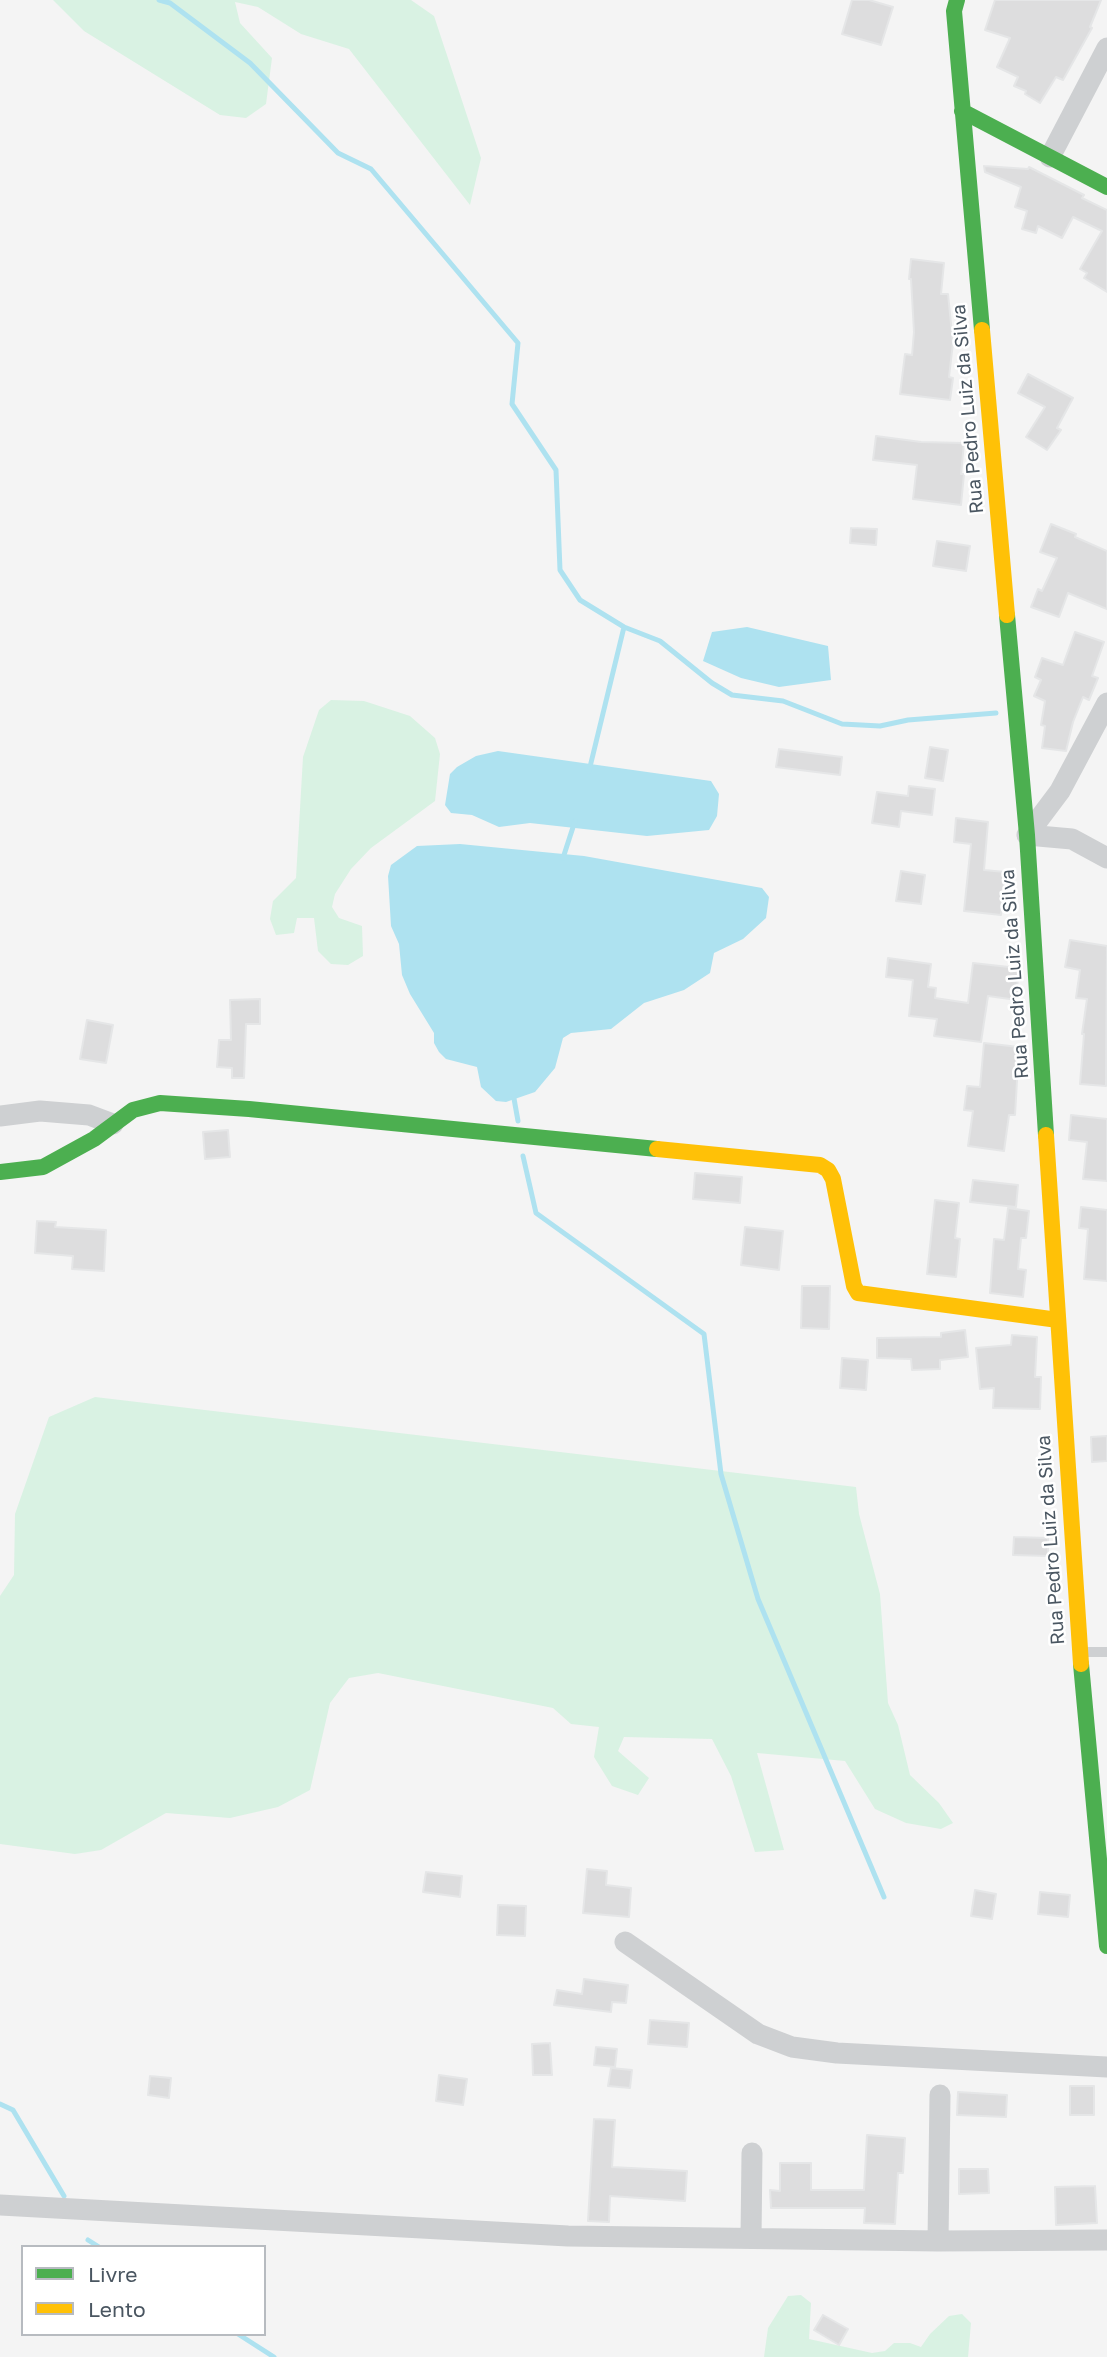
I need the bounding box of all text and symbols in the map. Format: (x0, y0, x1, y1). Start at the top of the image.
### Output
street label: Rua Pedro Luiz da Silva (947, 303, 989, 515)
street label: Rua Pedro Luiz da Silva (996, 868, 1034, 1080)
street label: Rua Pedro Luiz da Silva (1032, 1434, 1070, 1646)
legend (21, 2245, 266, 2336)
text: Livre (88, 2261, 138, 2287)
text: Lento (88, 2296, 146, 2322)

